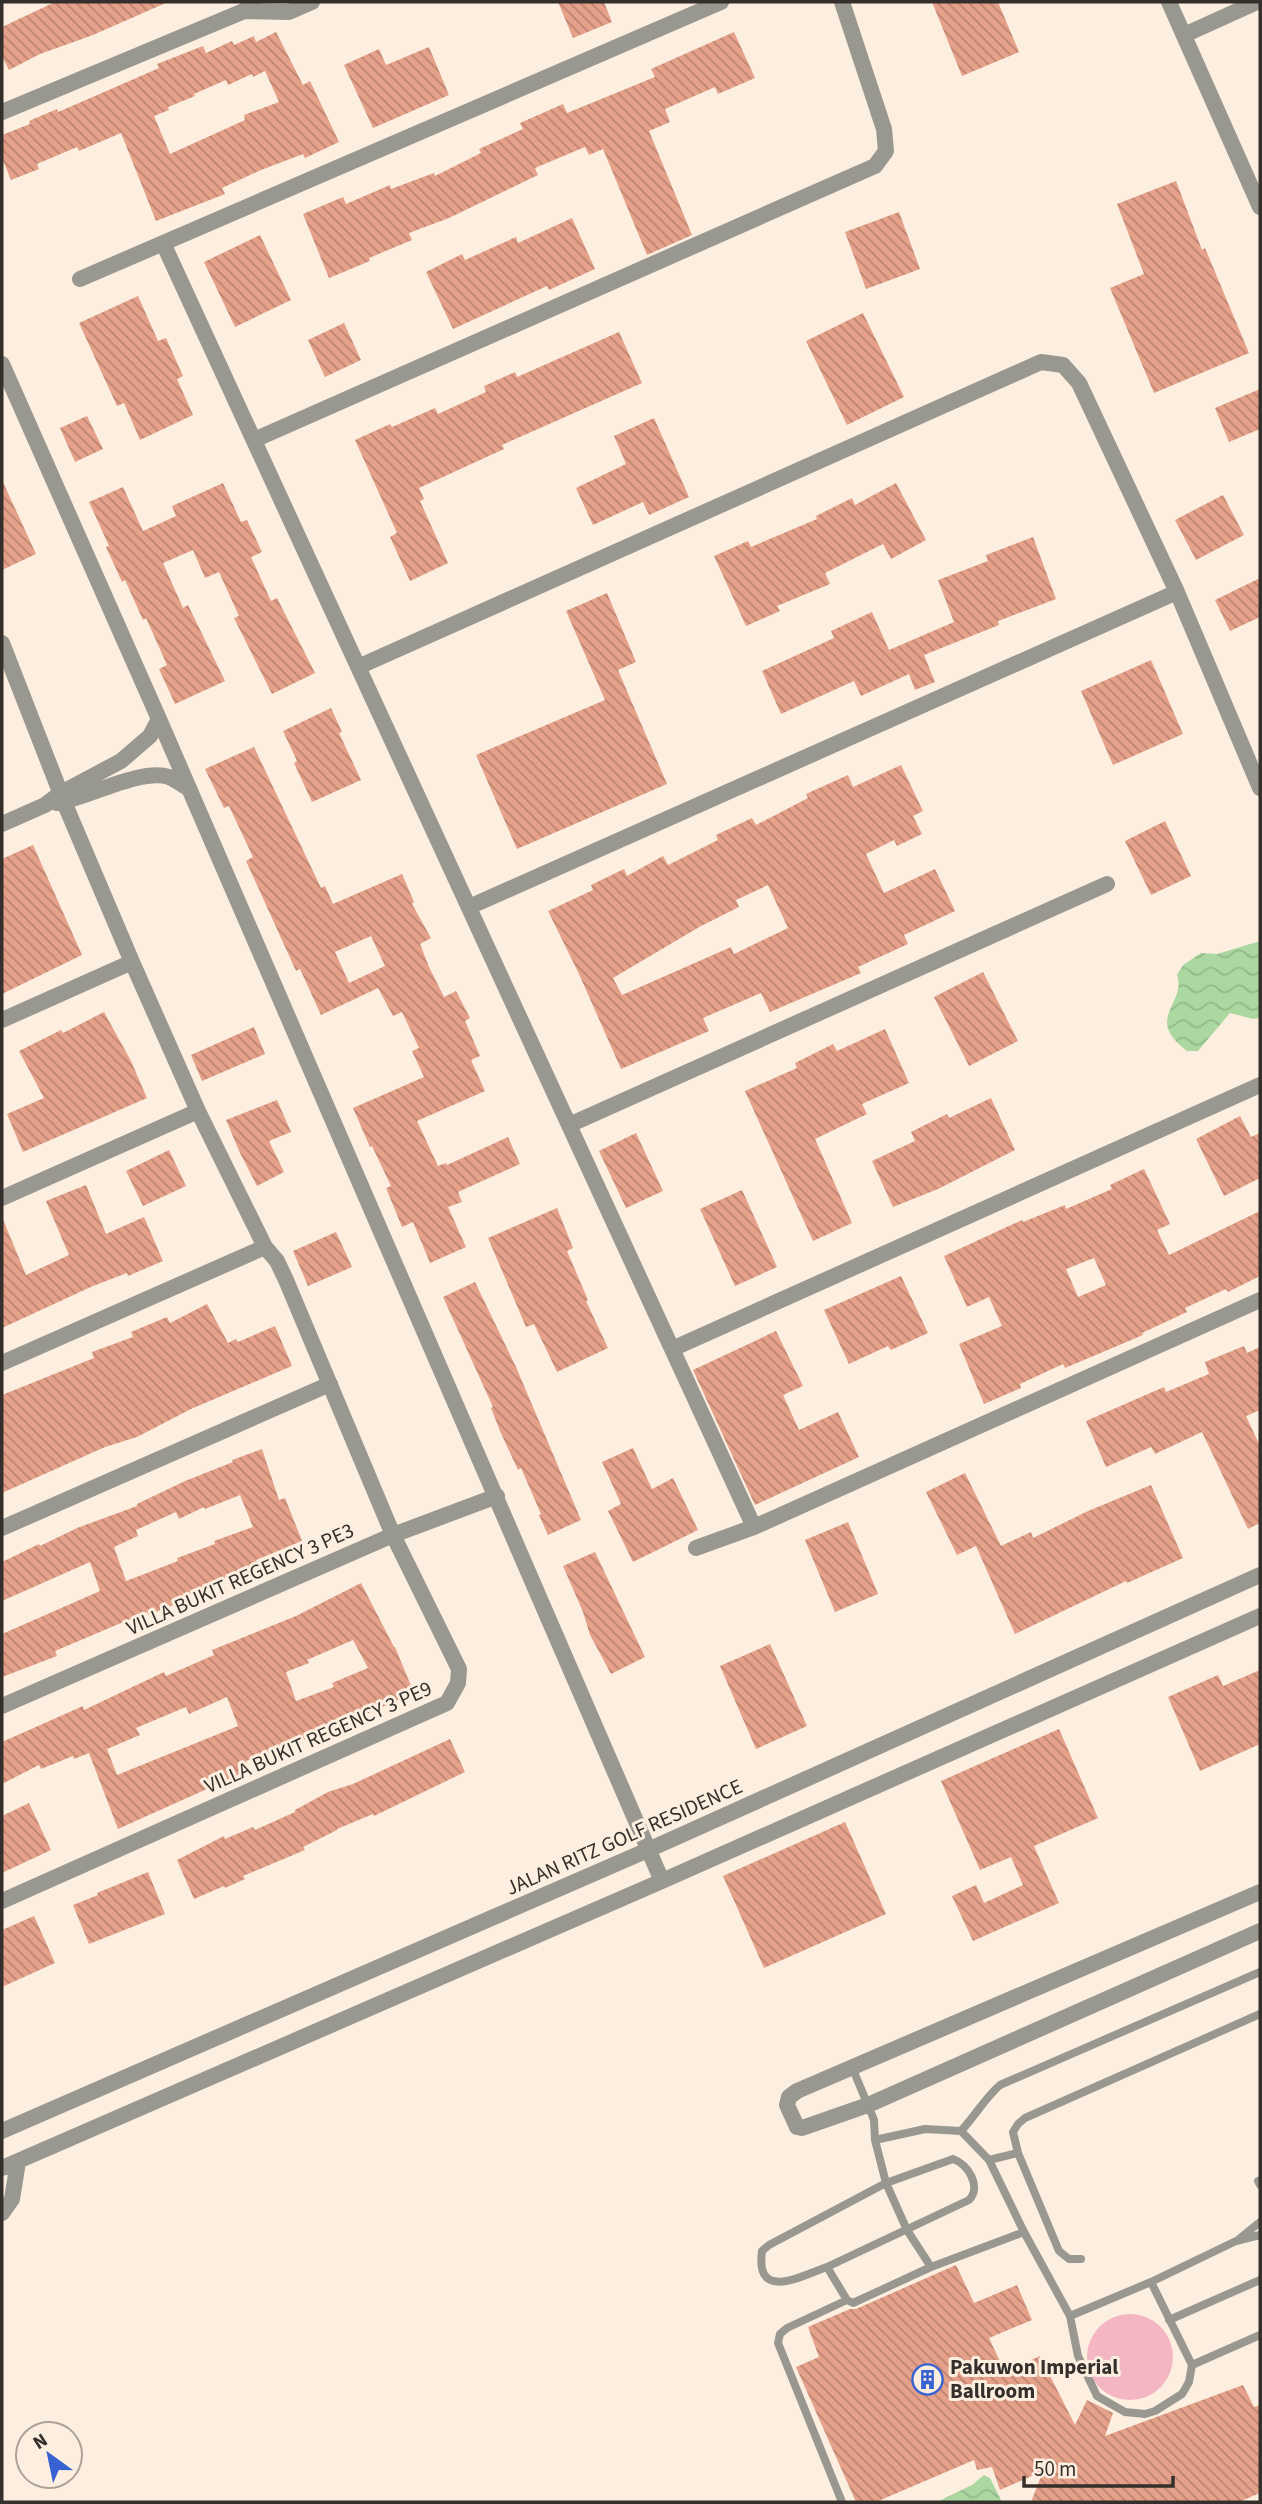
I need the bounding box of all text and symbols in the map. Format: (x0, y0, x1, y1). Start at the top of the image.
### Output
street label: VILLA BUKIT REGENCY 3 PE3 (121, 1515, 359, 1643)
street label: VILLA BUKIT REGENCY 3 PE9 (199, 1673, 437, 1801)
street label: JALAN RITZ GOLF RESIDENCE (501, 1771, 747, 1903)
place label: Pakuwon Imperial Ballroom (950, 2352, 1118, 2406)
building icon: Pakuwon Imperial Ballroom (910, 2362, 944, 2396)
north arrow (14, 2420, 84, 2490)
text: N (28, 2427, 53, 2457)
scale bar (1024, 2444, 1173, 2488)
text: 50 m (1034, 2454, 1076, 2484)

